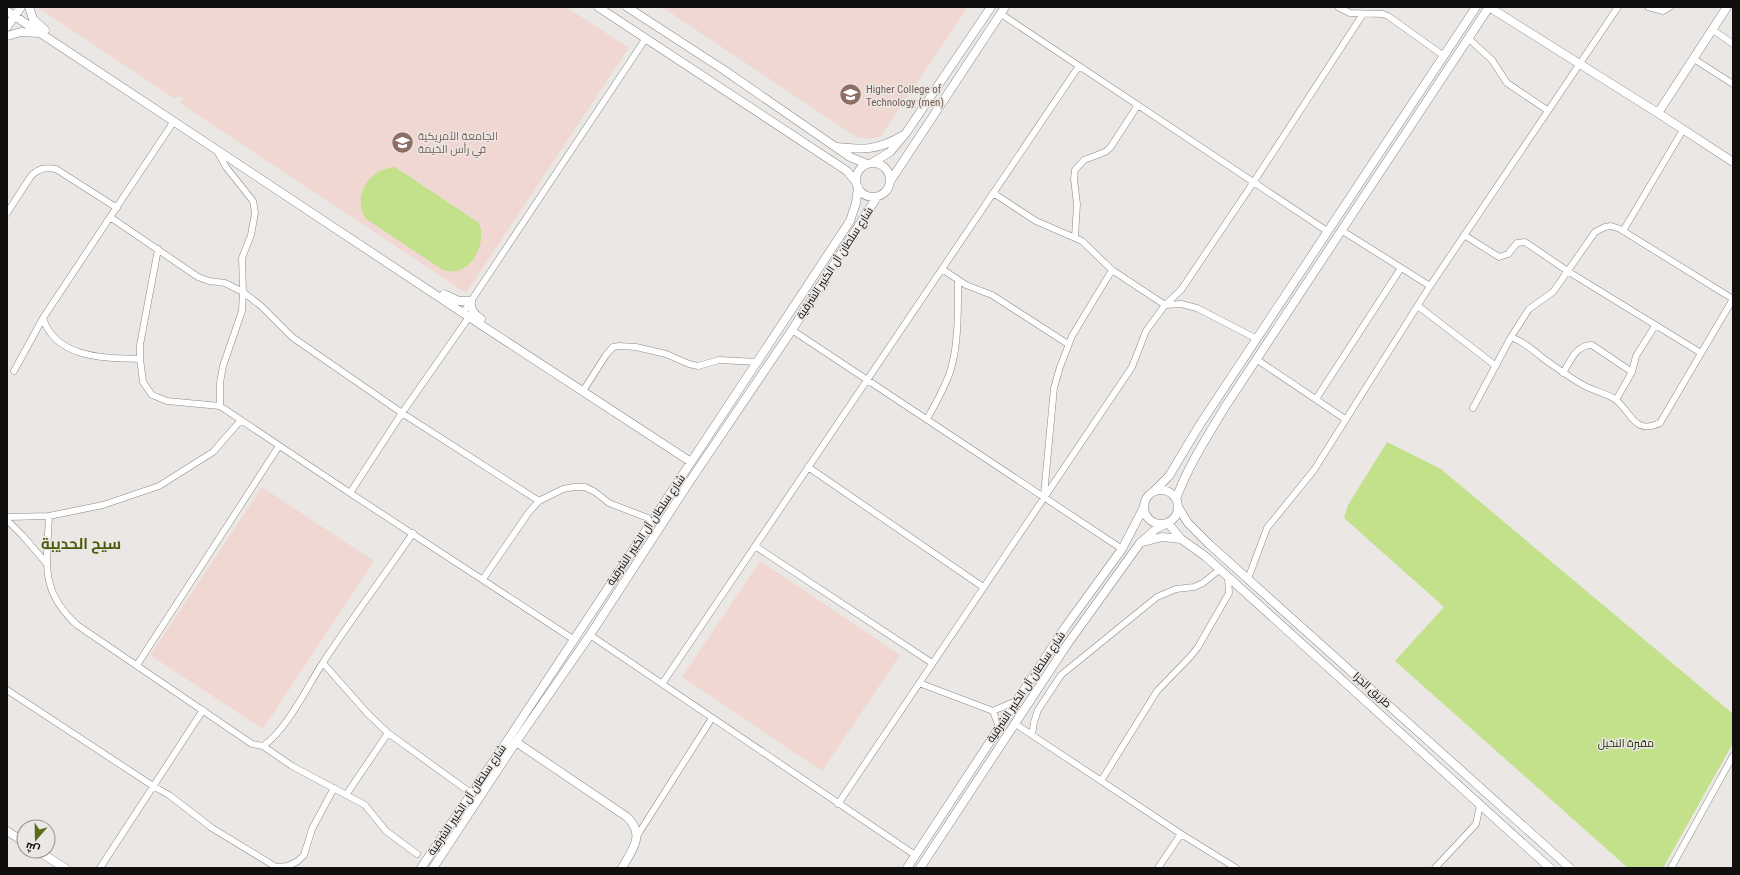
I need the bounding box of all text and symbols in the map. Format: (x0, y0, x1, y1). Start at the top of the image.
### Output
school or university icon: Higher College of Technology (men) (838, 82, 864, 108)
place label: Higher College of Technology (men) (866, 83, 944, 109)
school or university icon: الجامعة الأمريكية في رأس الخيمة (389, 129, 415, 155)
place label: الجامعة الأمريكية في رأس الخيمة (418, 130, 498, 158)
street label: شارع سلطان آل الكبير الشرقية (794, 205, 877, 322)
street label: شارع سلطان آل الكبير الشرقية (604, 472, 689, 588)
district label: سيح الحديبة (41, 535, 121, 554)
street label: شارع سلطان آل الكبير الشرقية (984, 629, 1069, 745)
street label: طريق الجزا (1350, 670, 1394, 710)
park label: مقبرة النخيل (1598, 737, 1654, 750)
street label: شارع سلطان آل الكبير الشرقية (425, 742, 510, 858)
north arrow (16, 819, 56, 859)
text: ش (24, 839, 42, 856)

